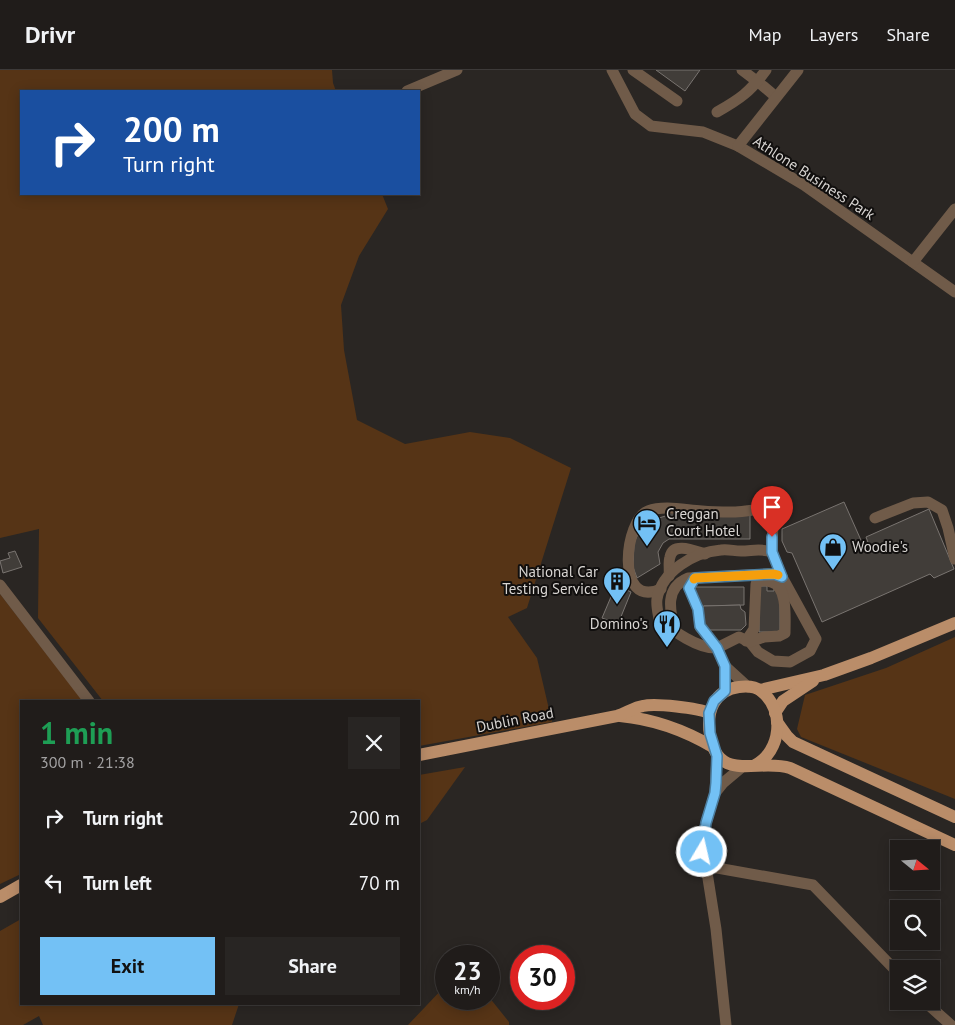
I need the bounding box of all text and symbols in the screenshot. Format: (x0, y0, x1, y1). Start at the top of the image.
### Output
text: Drivr (25, 19, 75, 50)
text: Map (749, 23, 781, 46)
text: Layers (809, 23, 858, 46)
text: Share (886, 23, 930, 46)
text: 200 m (123, 106, 220, 152)
icon: right (40, 110, 105, 175)
street label: Athlone Business Park (750, 131, 879, 224)
text: Turn right (123, 150, 215, 178)
pin (751, 486, 793, 537)
icon: arrive (758, 493, 786, 521)
place label: Creggan Court Hotel (666, 504, 740, 540)
hotel icon: Creggan Court Hotel (632, 508, 662, 547)
shop icon: Woodie's (818, 532, 848, 571)
place label: Woodie's (852, 537, 908, 556)
place label: National Car Testing Service (502, 562, 598, 598)
building icon: National Car Testing Service (602, 566, 632, 605)
restaurant icon: Domino's (652, 609, 682, 648)
place label: Domino's (590, 614, 648, 633)
street label: Dublin Road (475, 703, 555, 736)
text: 1 min (40, 713, 113, 752)
button: close (348, 717, 400, 769)
text: 300 m · 21:38 (40, 752, 135, 772)
icon: right (40, 804, 68, 832)
text: Turn right (83, 806, 163, 830)
text: 200 m (348, 806, 400, 830)
position arrow (675, 825, 727, 877)
north arrow (890, 840, 940, 890)
map controls (890, 840, 940, 1010)
icon: left (40, 869, 68, 897)
text: Turn left (83, 871, 152, 895)
text: 70 m (359, 871, 400, 895)
button: search (890, 900, 940, 950)
button: Exit (40, 937, 215, 995)
button: Share (225, 937, 400, 995)
speed limit sign: 30 (510, 945, 575, 1010)
text: 23 (453, 955, 482, 987)
button: layers (890, 960, 940, 1010)
text: km/h (454, 982, 481, 997)

